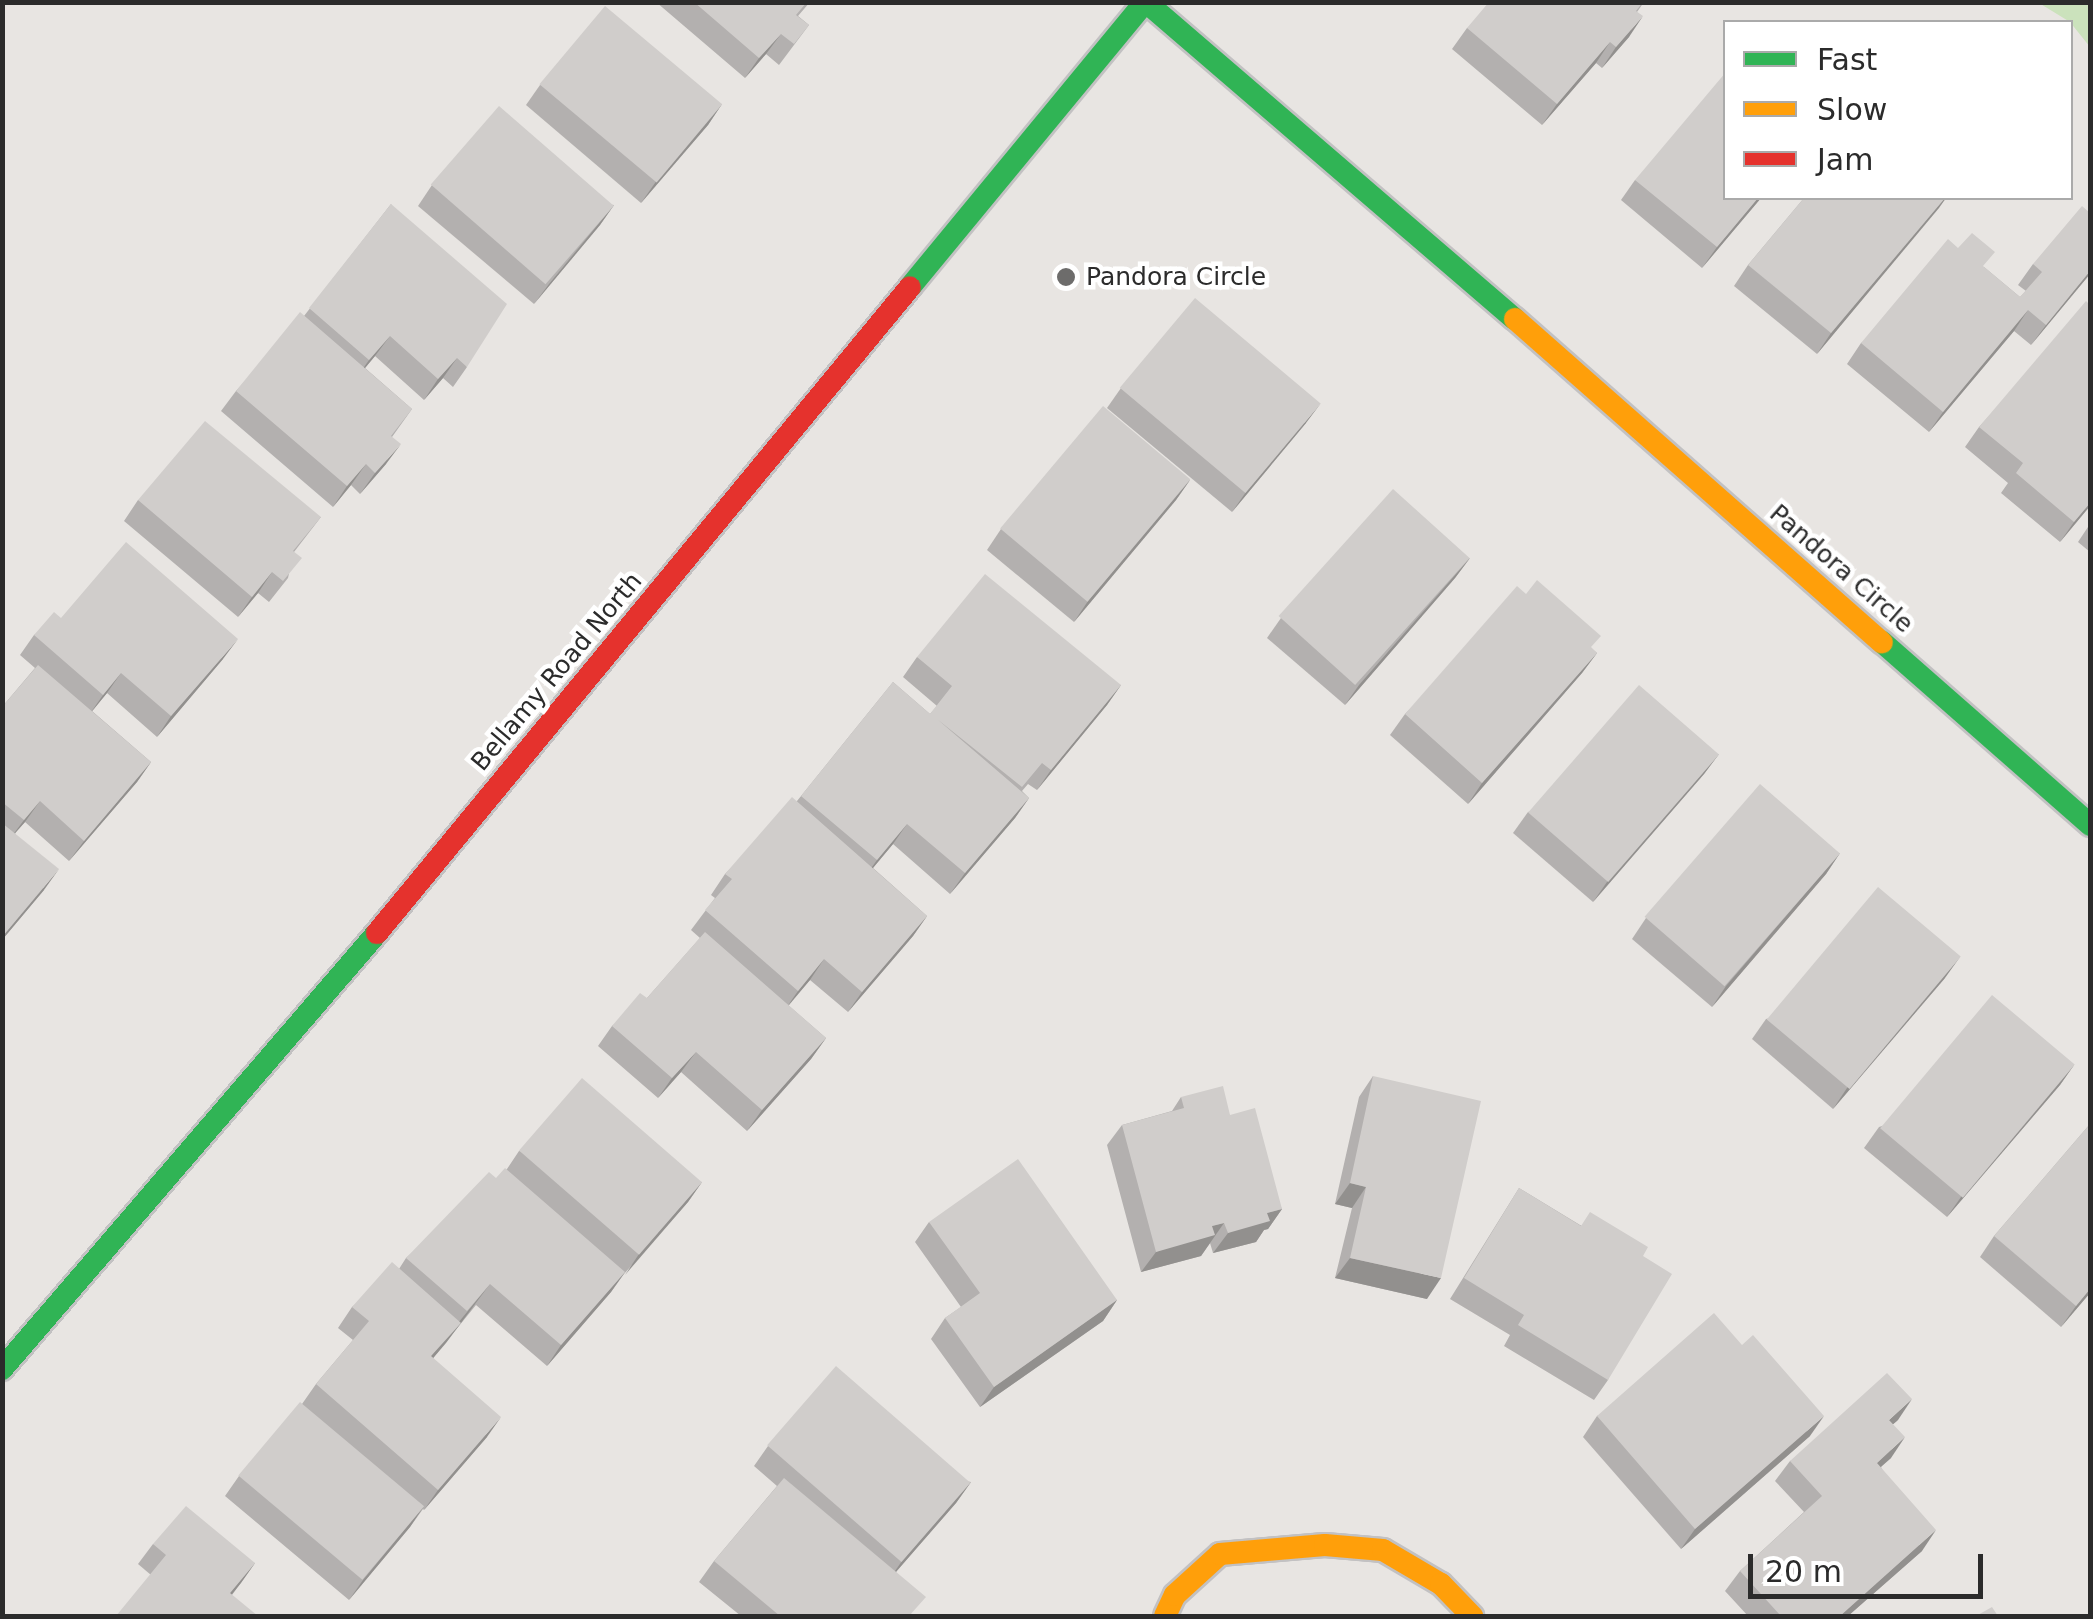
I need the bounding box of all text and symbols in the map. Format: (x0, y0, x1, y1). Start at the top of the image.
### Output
legend (1723, 20, 2073, 200)
text: Fast (1817, 42, 1877, 77)
text: Slow (1817, 92, 1887, 127)
text: Jam (1817, 142, 1873, 177)
place label: Pandora Circle (1086, 262, 1266, 292)
marker: Pandora Circle (1055, 266, 1077, 288)
street label: Pandora Circle (1763, 499, 1919, 639)
street label: Bellamy Road North (465, 567, 649, 777)
scale bar (1753, 1534, 1988, 1596)
text: 20 m (1765, 1554, 1842, 1589)

